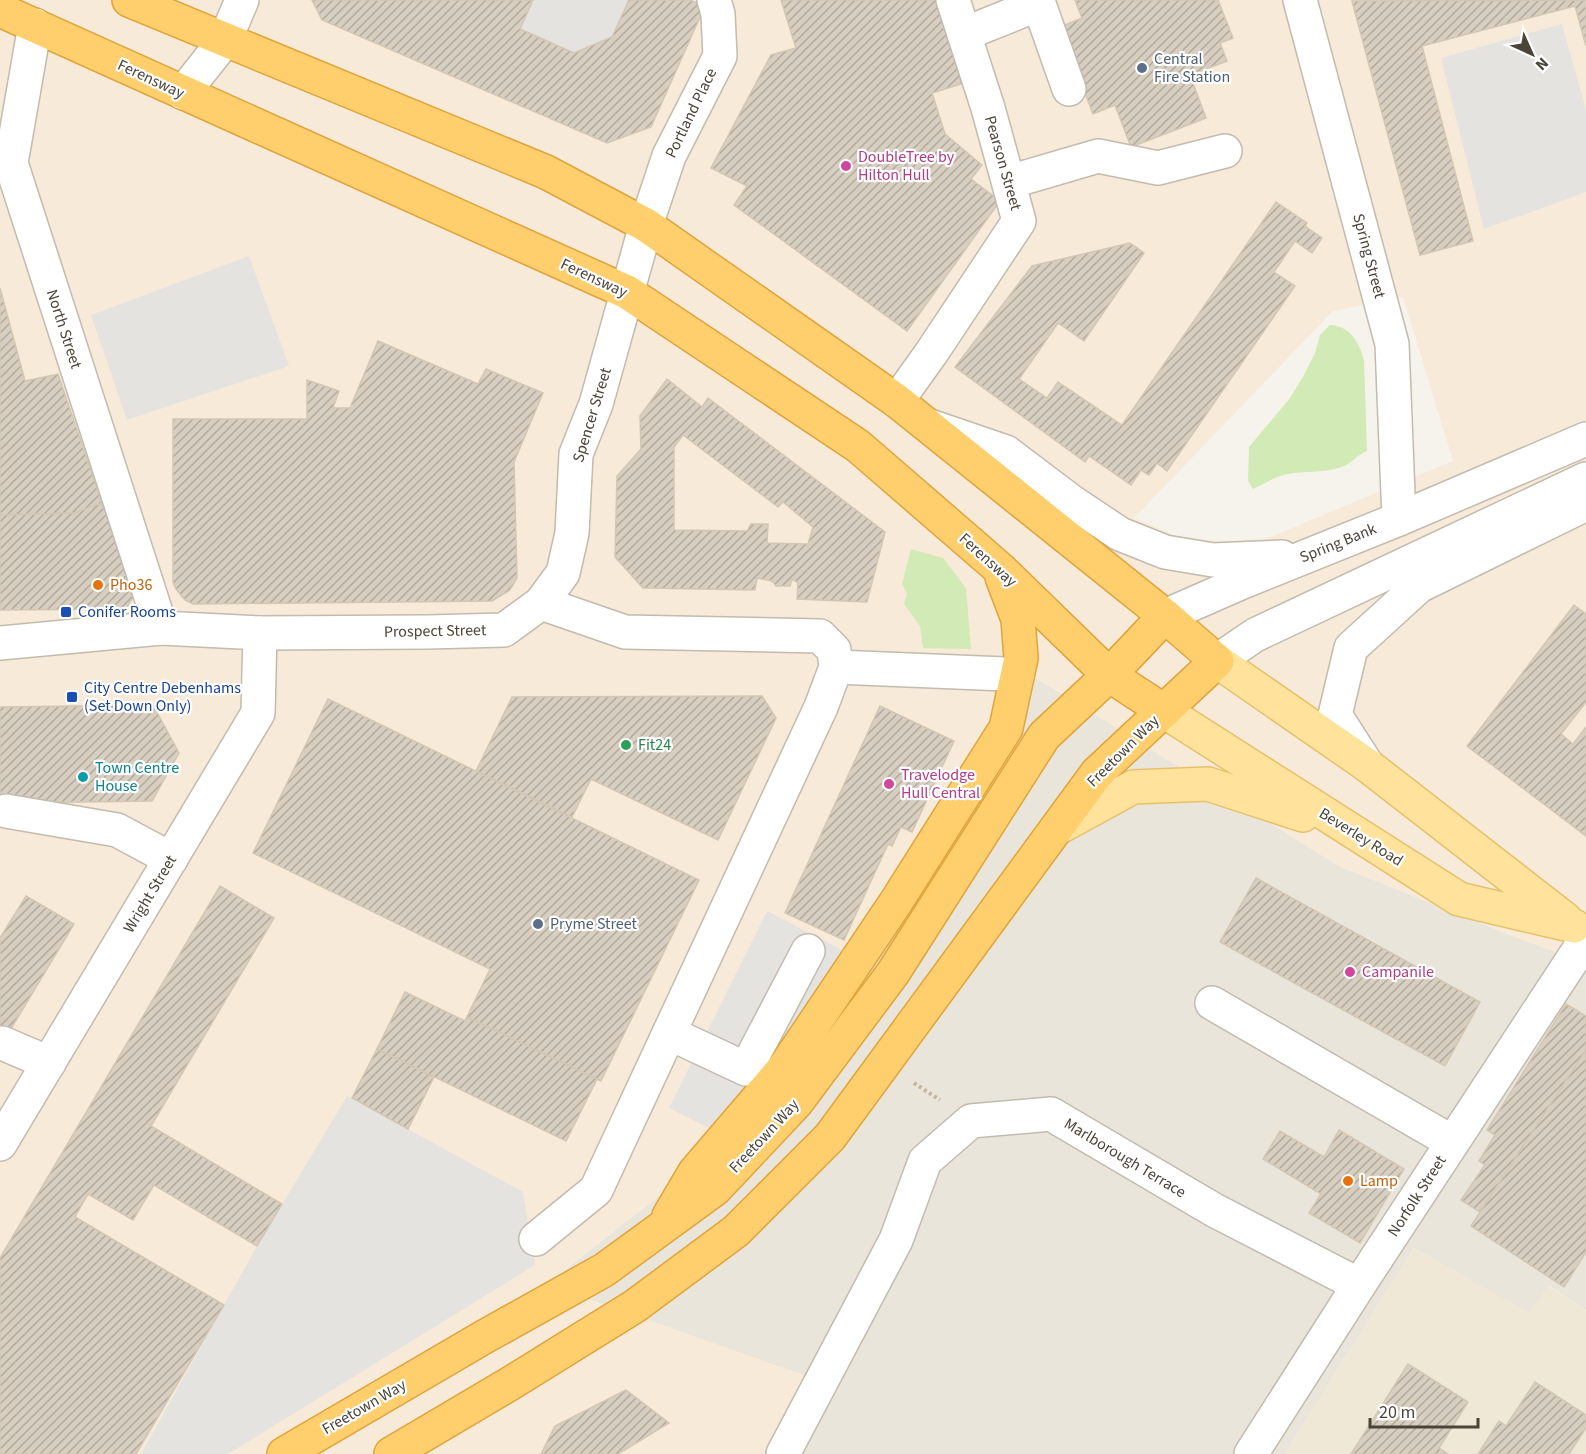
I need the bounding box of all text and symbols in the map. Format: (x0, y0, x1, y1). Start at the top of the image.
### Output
north arrow (1502, 24, 1562, 84)
place label: Central Fire Station (1154, 48, 1230, 88)
text: N (1530, 52, 1553, 75)
street label: Ferensway (114, 54, 188, 104)
marker: Central Fire Station (1135, 61, 1149, 75)
street label: Portland Place (660, 64, 722, 162)
street label: Pearson Street (979, 113, 1027, 213)
place label: DoubleTree by Hilton Hull (858, 146, 955, 186)
marker: DoubleTree by Hilton Hull (839, 159, 853, 173)
street label: Spring Street (1347, 211, 1391, 301)
street label: Ferensway (557, 253, 631, 303)
street label: North Street (41, 287, 87, 372)
street label: Spencer Street (567, 364, 617, 465)
street label: Spring Bank (1296, 518, 1380, 568)
street label: Ferensway (954, 528, 1022, 592)
place label: Pho36 (110, 574, 152, 596)
marker: Pho36 (91, 578, 105, 592)
place label: Conifer Rooms (78, 601, 176, 623)
marker: Conifer Rooms (59, 605, 73, 619)
street label: Prospect Street (384, 619, 487, 643)
place label: City Centre Debenhams (Set Down Only) (84, 677, 241, 717)
marker: City Centre Debenhams (Set Down Only) (65, 690, 79, 704)
street label: Freetown Way (1082, 710, 1164, 792)
place label: Fit24 (638, 734, 671, 756)
marker: Fit24 (619, 738, 633, 752)
place label: Town Centre House (95, 757, 179, 797)
place label: Travelodge Hull Central (901, 764, 980, 804)
marker: Town Centre House (76, 770, 90, 784)
marker: Travelodge Hull Central (882, 777, 896, 791)
street label: Beverley Road (1315, 802, 1407, 872)
street label: Wright Street (118, 850, 182, 937)
place label: Pryme Street (550, 913, 638, 935)
marker: Pryme Street (531, 917, 545, 931)
place label: Campanile (1362, 961, 1434, 983)
marker: Campanile (1343, 965, 1357, 979)
street label: Freetown Way (724, 1094, 804, 1178)
street label: Marlborough Terrace (1060, 1113, 1190, 1203)
street label: Norfolk Street (1382, 1150, 1452, 1241)
place label: Lamp (1360, 1170, 1398, 1192)
marker: Lamp (1341, 1174, 1355, 1188)
street label: Freetown Way (318, 1374, 411, 1440)
scale bar (1370, 1391, 1478, 1429)
text: 20 m (1379, 1400, 1415, 1425)

